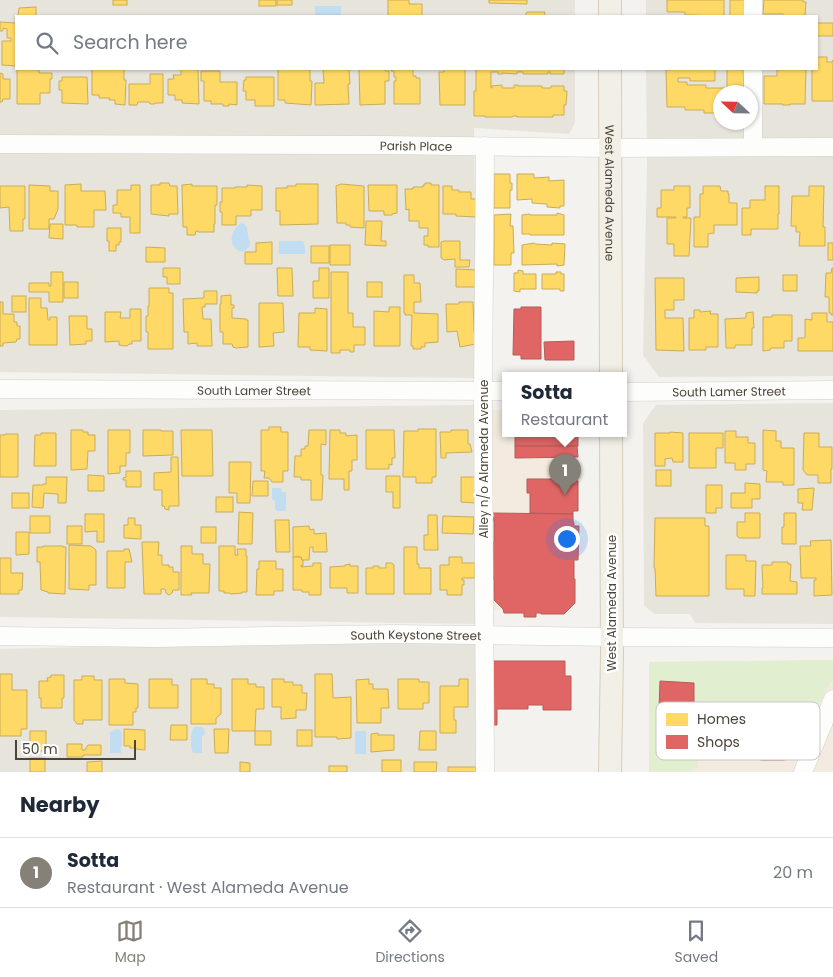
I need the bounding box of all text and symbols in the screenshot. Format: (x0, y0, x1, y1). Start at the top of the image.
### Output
search box (15, 15, 818, 70)
icon: search (33, 29, 61, 57)
text: Search here (73, 29, 187, 56)
north arrow (713, 85, 758, 130)
street label: West Alameda Avenue (602, 125, 619, 261)
street label: Parish Place (380, 136, 452, 154)
popup (502, 372, 627, 437)
street label: Alley n/o Alameda Avenue (475, 379, 492, 539)
text: Sotta (521, 379, 573, 406)
street label: South Lamer Street (197, 381, 311, 399)
street label: South Lamer Street (672, 382, 786, 400)
text: Restaurant (521, 408, 608, 431)
pin: 1 (549, 454, 581, 495)
your location (554, 526, 580, 552)
street label: West Alameda Avenue (603, 535, 620, 671)
street label: South Keystone Street (350, 625, 482, 644)
legend (656, 702, 820, 760)
text: Homes (697, 709, 746, 729)
text: Shops (697, 732, 740, 752)
scale bar (15, 737, 136, 760)
text: 50 m (22, 739, 58, 759)
text: Nearby (20, 790, 100, 819)
text: Sotta (67, 847, 119, 874)
text: 1 (33, 861, 39, 884)
text: 20 m (773, 861, 813, 884)
text: Restaurant · West Alameda Avenue (67, 876, 349, 899)
tab: Map (115, 917, 146, 968)
tab: Directions (375, 917, 445, 968)
tab: Saved (674, 917, 718, 968)

